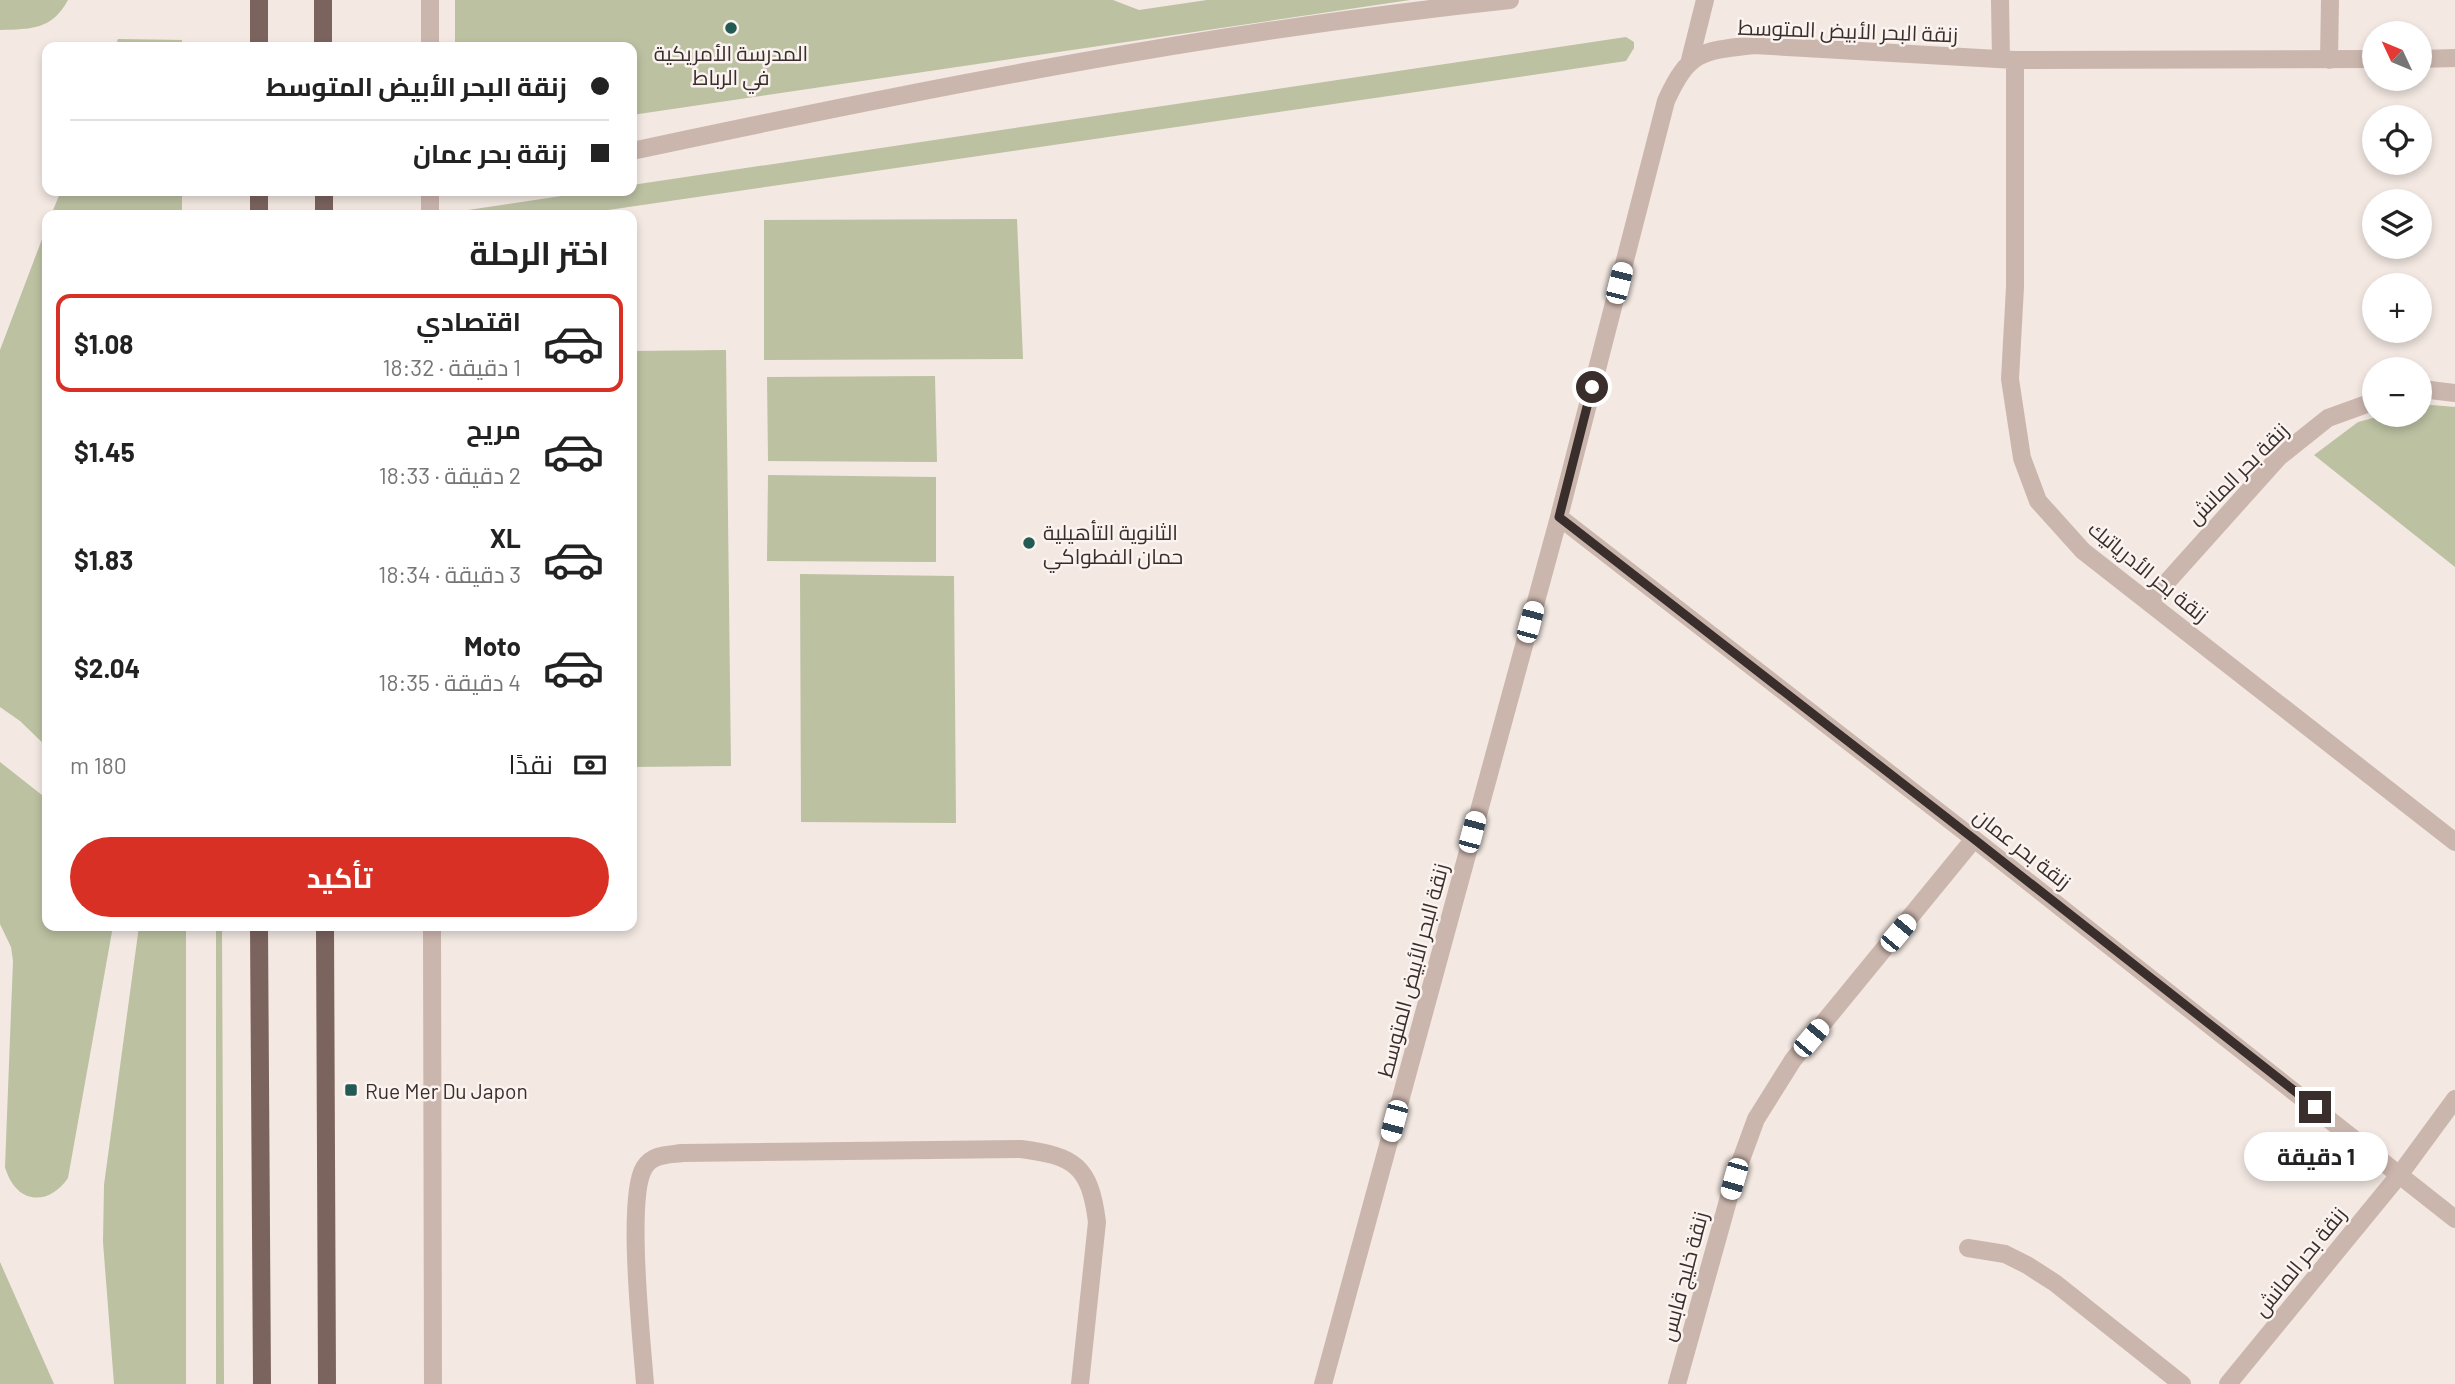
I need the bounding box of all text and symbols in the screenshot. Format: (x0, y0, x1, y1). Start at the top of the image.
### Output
street label: زنقة البحر الأبيض المتوسط (1737, 14, 1959, 48)
marker: المدرسة الأمريكية في الرباط (723, 20, 739, 36)
north arrow (2362, 21, 2432, 91)
map controls (2362, 21, 2432, 427)
place label: المدرسة الأمريكية في الرباط (654, 40, 808, 94)
text: زنقة البحر الأبيض المتوسط (266, 70, 567, 101)
button: locate (2362, 105, 2432, 175)
text: زنقة بحر عمان (413, 137, 567, 168)
button: layers (2362, 189, 2432, 259)
text: اختر الرحلة (470, 233, 609, 271)
car (1604, 260, 1635, 306)
button: + (2362, 273, 2432, 343)
text: اقتصادي (416, 305, 521, 336)
icon: car (542, 312, 605, 375)
text: $1.08 (74, 328, 133, 359)
text: 1 دقيقة · 18:32 (382, 353, 521, 381)
button: − (2362, 357, 2432, 427)
route start (1576, 371, 1608, 403)
text: مريح (466, 413, 521, 444)
street label: زنقة بحر المانش (2181, 417, 2294, 530)
icon: car (542, 420, 605, 483)
text: $1.45 (74, 436, 135, 467)
text: 2 دقيقة · 18:33 (379, 461, 521, 489)
street label: زنقة بحر الأدرياتيك (2083, 515, 2214, 628)
place label: الثانوية التأهيلية حمان الفطواكي (1043, 519, 1183, 573)
text: XL (490, 522, 521, 553)
icon: car (542, 528, 605, 591)
marker: الثانوية التأهيلية حمان الفطواكي (1021, 535, 1037, 551)
text: $1.83 (74, 544, 133, 575)
text: 3 دقيقة · 18:34 (378, 560, 521, 588)
car (1515, 599, 1546, 645)
text: Moto (464, 630, 521, 661)
icon: car (542, 636, 605, 699)
text: $2.04 (74, 652, 140, 683)
text: 4 دقيقة · 18:35 (378, 668, 521, 696)
icon: cash (571, 746, 609, 784)
text: نقدًا (509, 748, 553, 779)
text: 180 m (70, 751, 127, 779)
street label: زنقة بحر عمان (1968, 802, 2077, 895)
car (1457, 809, 1488, 855)
button: تأكيد (70, 837, 609, 917)
street label: زنقة البحر الأبيض المتوسط (1371, 860, 1455, 1080)
car (1877, 910, 1920, 956)
car (1790, 1015, 1833, 1061)
place label: Rue Mer Du Japon (365, 1078, 528, 1103)
marker: Rue Mer Du Japon (343, 1082, 359, 1098)
route end (2299, 1091, 2331, 1123)
car (1379, 1098, 1410, 1144)
callout: 1 دقيقة (2243, 1132, 2387, 1180)
text: 1 دقيقة (2277, 1142, 2355, 1170)
car (1719, 1156, 1750, 1202)
street label: زنقة بحر المانش (2247, 1201, 2352, 1322)
street label: زنقة خليج قابس (1654, 1208, 1715, 1344)

